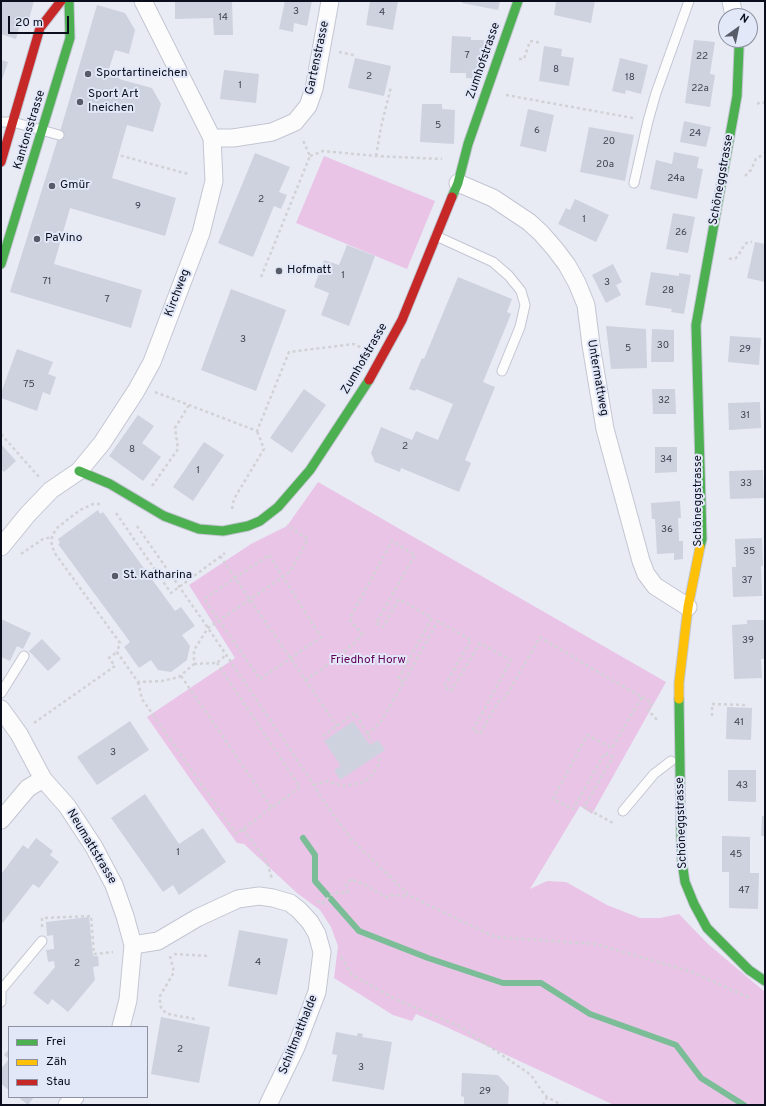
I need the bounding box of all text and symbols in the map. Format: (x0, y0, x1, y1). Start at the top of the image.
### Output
house number: 3 (293, 6, 299, 18)
house number: 4 (379, 7, 385, 19)
scale bar (10, 8, 71, 34)
north arrow (718, 8, 758, 48)
text: N (737, 11, 751, 27)
house number: 14 (218, 12, 228, 24)
text: 20 m (15, 15, 43, 31)
street label: Gartenstrasse (303, 20, 333, 96)
street label: Zumhofstrasse (464, 21, 504, 101)
house number: 7 (464, 50, 470, 62)
house number: 22 (696, 51, 708, 63)
house number: 8 (553, 64, 559, 76)
place label: Sportartineichen (96, 67, 187, 81)
marker: Sportartineichen (83, 69, 93, 79)
house number: 2 (366, 71, 372, 83)
house number: 18 (625, 72, 635, 84)
house number: 1 (238, 80, 242, 92)
house number: 22a (691, 83, 709, 95)
place label: Sport Art Ineichen (88, 88, 139, 116)
street label: Kantonsstrasse (11, 89, 49, 171)
marker: Sport Art Ineichen (75, 97, 85, 107)
house number: 5 (435, 120, 441, 132)
house number: 6 (534, 125, 540, 137)
house number: 24 (689, 128, 701, 140)
street label: Schöneggstrasse (707, 134, 737, 226)
house number: 20 (603, 136, 615, 148)
house number: 20a (596, 159, 614, 171)
house number: 24a (667, 173, 685, 185)
place label: Gmür (60, 179, 90, 193)
marker: Gmür (47, 181, 57, 191)
house number: 2 (258, 194, 264, 206)
house number: 9 (135, 201, 141, 213)
house number: 1 (582, 214, 586, 226)
house number: 26 (675, 227, 687, 239)
place label: PaVino (45, 232, 82, 246)
marker: PaVino (32, 234, 42, 244)
place label: Hofmatt (287, 264, 331, 278)
marker: Hofmatt (274, 266, 284, 276)
street label: Kirchweg (162, 267, 194, 319)
house number: 1 (341, 270, 345, 282)
house number: 71 (42, 276, 52, 288)
house number: 3 (604, 277, 610, 289)
house number: 28 (662, 285, 674, 297)
house number: 7 (104, 294, 110, 306)
street label: Zumhofstrasse (339, 321, 391, 397)
house number: 3 (240, 334, 246, 346)
street label: Untermattweg (583, 339, 611, 417)
house number: 30 (657, 340, 669, 352)
house number: 5 (625, 343, 631, 355)
house number: 29 (739, 344, 751, 356)
house number: 75 (23, 379, 35, 391)
house number: 32 (658, 395, 670, 407)
house number: 31 (740, 410, 750, 422)
house number: 2 (402, 441, 408, 453)
house number: 8 (129, 444, 135, 456)
house number: 34 (660, 454, 672, 466)
street label: Schöneggstrasse (692, 455, 706, 547)
house number: 1 (196, 465, 200, 477)
house number: 33 (740, 478, 752, 490)
house number: 36 (661, 524, 673, 536)
house number: 35 (743, 546, 755, 558)
place label: St. Katharina (123, 569, 192, 583)
marker: St. Katharina (110, 571, 120, 581)
house number: 37 (741, 575, 753, 587)
house number: 39 (742, 635, 754, 647)
park label: Friedhof Horw (330, 654, 406, 668)
house number: 41 (734, 717, 744, 729)
house number: 3 (110, 747, 116, 759)
street label: Schöneggstrasse (673, 777, 691, 869)
house number: 43 (736, 780, 748, 792)
street label: Neumattstrasse (63, 807, 119, 887)
house number: 1 (176, 847, 180, 859)
house number: 45 (730, 849, 742, 861)
house number: 47 (738, 885, 750, 897)
house number: 4 (255, 957, 261, 969)
house number: 2 (74, 958, 80, 970)
street label: Schiltmatthalde (277, 993, 321, 1077)
legend (8, 1026, 148, 1098)
text: Frei (46, 1034, 66, 1050)
house number: 2 (177, 1044, 183, 1056)
text: Zäh (46, 1054, 67, 1070)
house number: 3 (358, 1062, 364, 1074)
text: Stau (46, 1074, 71, 1090)
house number: 29 (479, 1086, 491, 1098)

